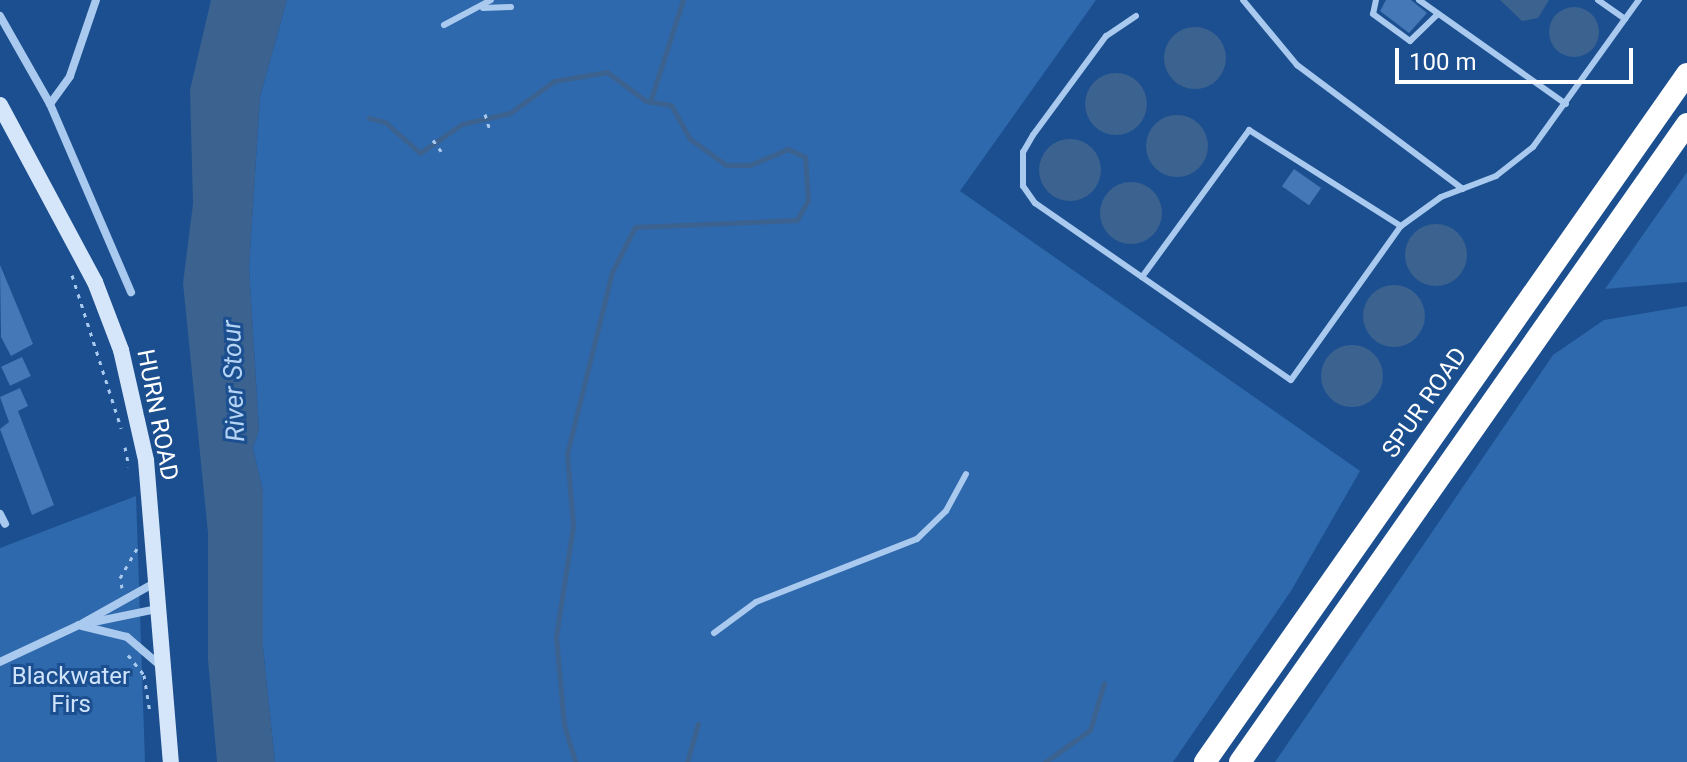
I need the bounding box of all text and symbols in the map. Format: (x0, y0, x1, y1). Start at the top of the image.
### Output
scale bar (1399, 32, 1637, 82)
text: 100 m (1409, 48, 1476, 76)
water label: River Stour (216, 320, 252, 442)
street label: SPUR ROAD (1376, 342, 1474, 464)
street label: HURN ROAD (130, 347, 184, 483)
park label: Blackwater Firs (12, 663, 130, 719)

